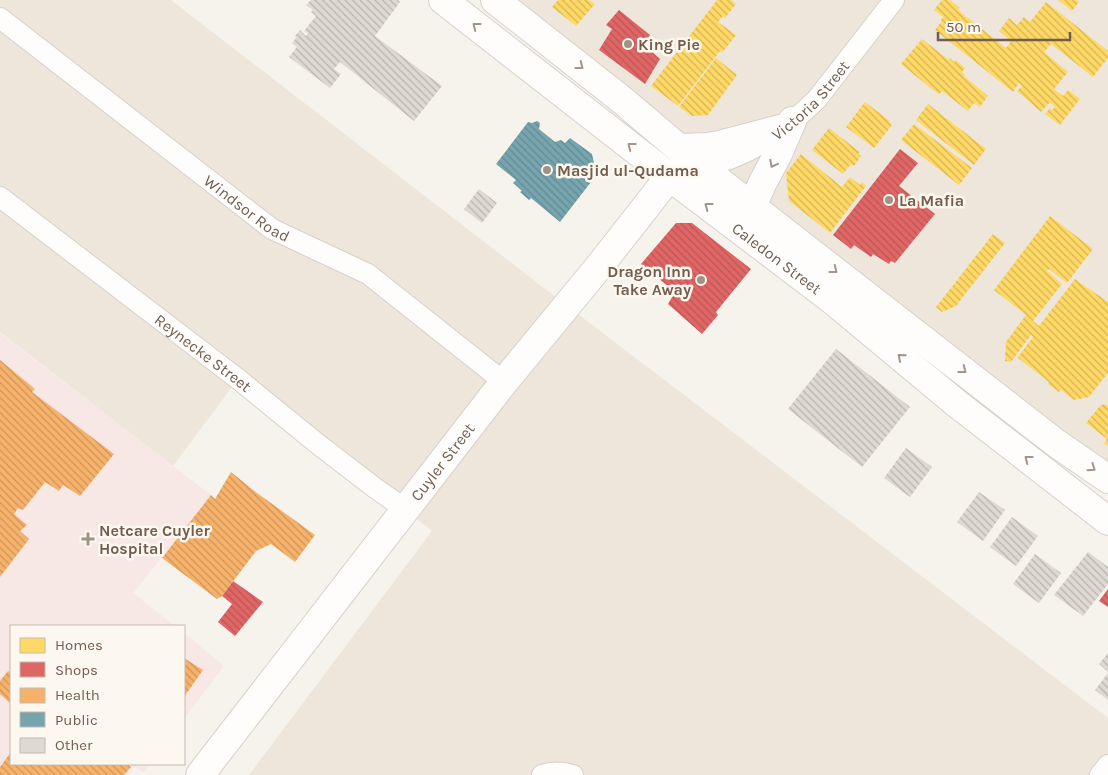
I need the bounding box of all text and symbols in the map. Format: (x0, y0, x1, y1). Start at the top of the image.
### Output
scale bar (938, 10, 1070, 42)
text: 50 m (946, 18, 981, 36)
one-way arrow (472, 23, 482, 32)
place label: King Pie (638, 35, 700, 54)
marker: King Pie (622, 38, 634, 50)
street label: Victoria Street (768, 56, 853, 144)
one-way arrow (574, 61, 583, 70)
one-way arrow (628, 144, 637, 152)
one-way arrow (769, 159, 779, 168)
place label: Masjid ul-Qudama (557, 161, 699, 180)
marker: Masjid ul-Qudama (541, 164, 553, 176)
street label: Windsor Road (200, 171, 293, 246)
place label: La Mafia (899, 191, 964, 210)
marker: La Mafia (883, 194, 895, 206)
one-way arrow (704, 203, 714, 212)
street label: Caledon Street (729, 218, 825, 298)
place label: Dragon Inn Take Away (607, 262, 691, 299)
one-way arrow (829, 264, 838, 273)
marker: Dragon Inn Take Away (695, 274, 707, 286)
street label: Reynecke Street (151, 310, 255, 396)
one-way arrow (898, 355, 907, 363)
one-way arrow (957, 364, 966, 373)
street label: Cuyler Street (406, 419, 478, 504)
one-way arrow (1025, 456, 1034, 464)
one-way arrow (1086, 462, 1096, 471)
place label: Netcare Cuyler Hospital (99, 521, 210, 558)
marker: Netcare Cuyler Hospital (81, 532, 95, 546)
legend (10, 625, 185, 765)
text: Homes (55, 636, 103, 654)
text: Shops (55, 661, 98, 679)
text: Health (55, 686, 100, 704)
text: Public (55, 711, 98, 729)
text: Other (55, 736, 93, 754)

